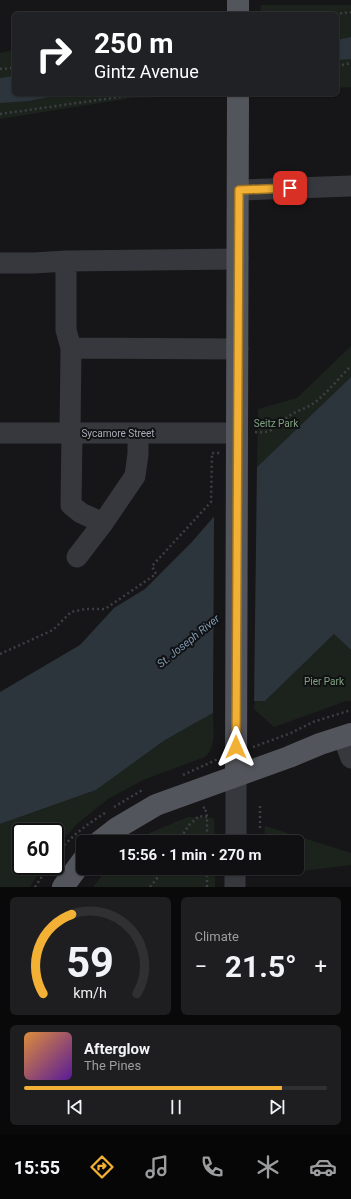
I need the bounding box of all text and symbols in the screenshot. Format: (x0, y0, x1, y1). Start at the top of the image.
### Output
text: 250 m (94, 27, 173, 60)
icon: right (28, 28, 80, 80)
text: Gintz Avenue (94, 61, 199, 82)
pin (273, 171, 307, 205)
icon: arrive (279, 177, 301, 199)
park label: Seitz Park (254, 418, 299, 429)
street label: Sycamore Street (81, 428, 155, 439)
water label: St. Joseph River (154, 612, 222, 671)
park label: Pier Park (304, 676, 345, 687)
position arrow (215, 726, 257, 768)
speed limit sign: 60 (12, 823, 64, 875)
text: 15:56 · 1 min · 270 m (119, 846, 261, 864)
text: Climate (195, 929, 239, 944)
text: 59 (66, 938, 114, 987)
text: 21.5° (225, 949, 297, 984)
text: − (195, 954, 207, 979)
text: + (315, 954, 327, 979)
text: km/h (73, 985, 107, 1001)
text: Afterglow (84, 1040, 150, 1058)
text: The Pines (84, 1058, 141, 1073)
icon: previous (64, 1096, 86, 1118)
icon: pause (165, 1096, 187, 1118)
icon: next (266, 1096, 288, 1118)
icon: directions (88, 1153, 116, 1181)
icon: music (143, 1153, 171, 1181)
icon: phone (198, 1153, 226, 1181)
icon: climate (254, 1153, 282, 1181)
icon: car (309, 1153, 337, 1181)
text: 15:55 (14, 1157, 60, 1178)

